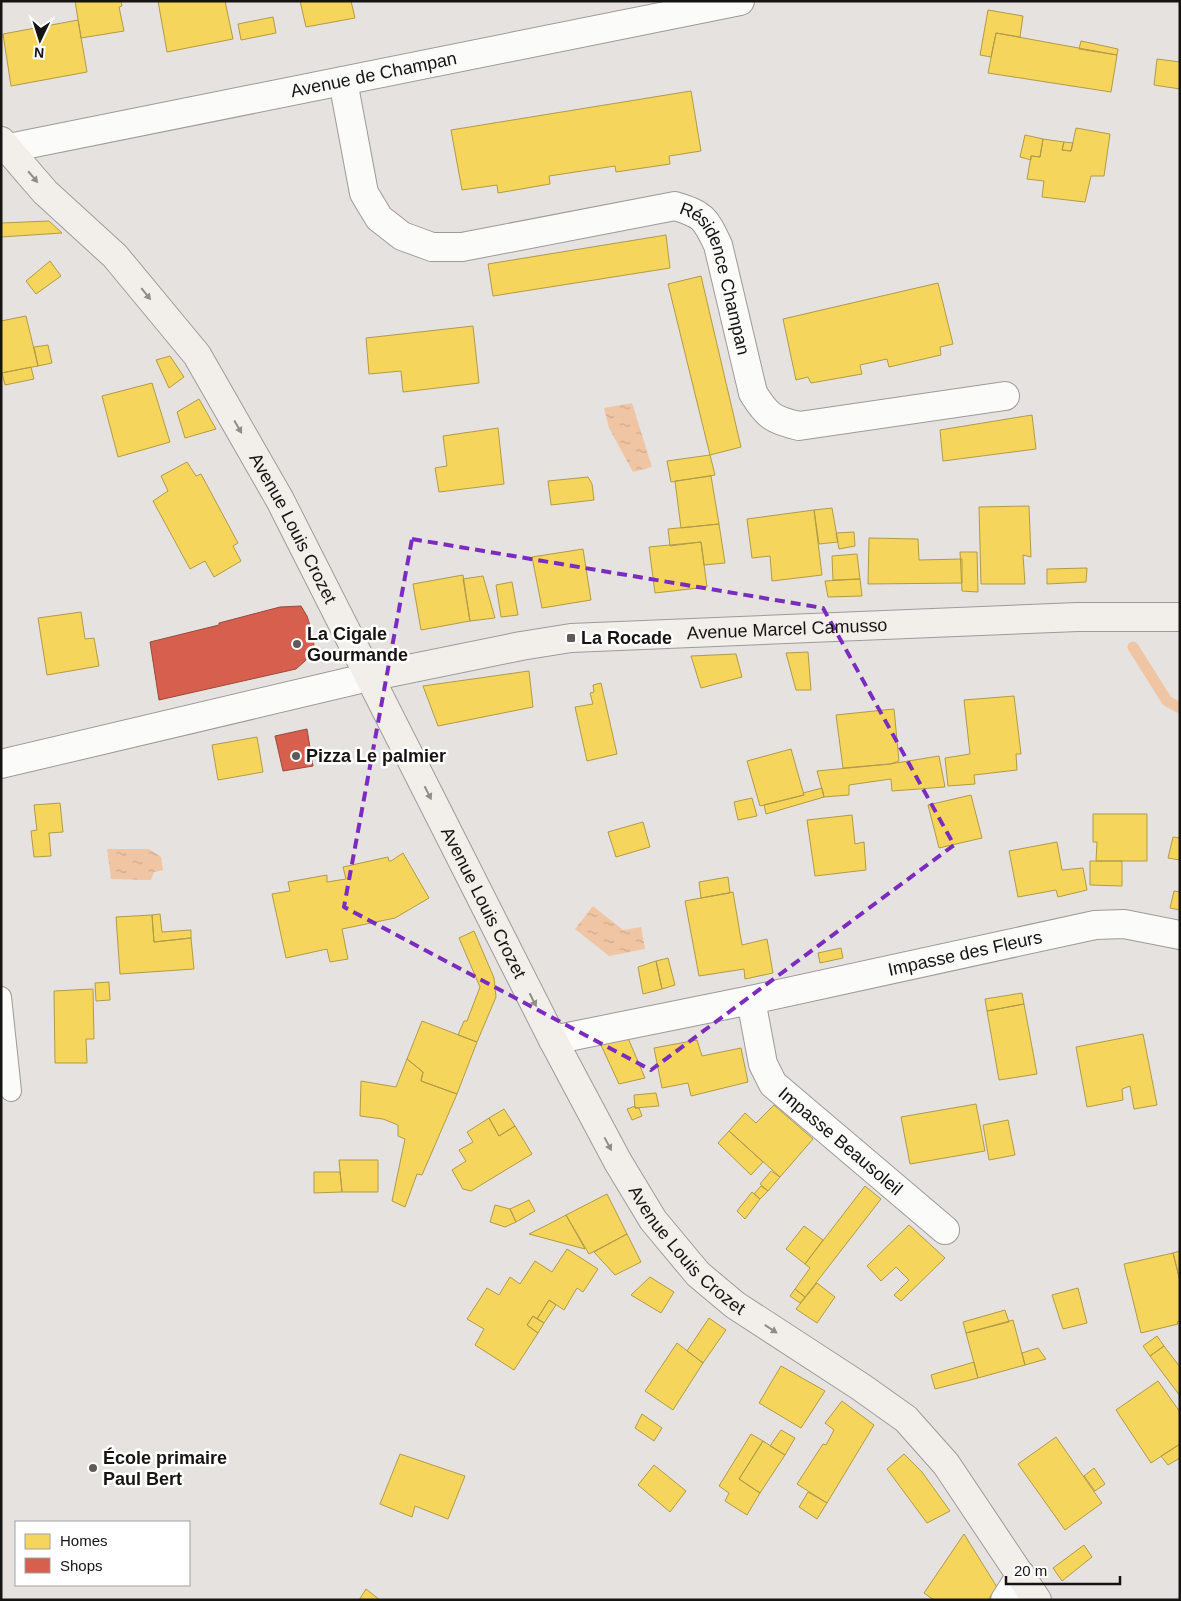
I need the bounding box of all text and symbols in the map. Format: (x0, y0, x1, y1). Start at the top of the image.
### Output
north arrow (15, 15, 65, 65)
text: N (33, 45, 45, 61)
street label: Avenue de Champan (289, 48, 458, 101)
one-way arrow (28, 171, 39, 184)
street label: Résidence Champan (677, 198, 754, 357)
one-way arrow (141, 287, 152, 300)
one-way arrow (234, 420, 242, 435)
street label: Avenue Louis Crozet (245, 450, 341, 607)
street label: Avenue Marcel Camusso (686, 615, 888, 643)
place label: La Cigale Gourmande (307, 624, 408, 665)
place label: La Rocade (581, 628, 672, 648)
marker: La Rocade (565, 632, 577, 644)
marker: La Cigale Gourmande (291, 638, 303, 650)
place label: Pizza Le palmier (306, 746, 446, 766)
marker: Pizza Le palmier (290, 750, 302, 762)
one-way arrow (424, 786, 432, 800)
street label: Avenue Louis Crozet (437, 824, 530, 982)
street label: Impasse des Fleurs (886, 927, 1044, 980)
one-way arrow (529, 993, 537, 1007)
street label: Impasse Beausoleil (774, 1083, 906, 1199)
one-way arrow (604, 1137, 613, 1151)
street label: Avenue Louis Crozet (625, 1182, 749, 1319)
one-way arrow (765, 1324, 778, 1333)
place label: École primaire Paul Bert (103, 1447, 227, 1489)
marker: École primaire Paul Bert (87, 1462, 99, 1474)
legend (15, 1521, 190, 1586)
text: Homes (60, 1532, 108, 1549)
scale bar (1006, 1554, 1120, 1586)
text: Shops (60, 1557, 103, 1574)
text: 20 m (1014, 1562, 1047, 1579)

